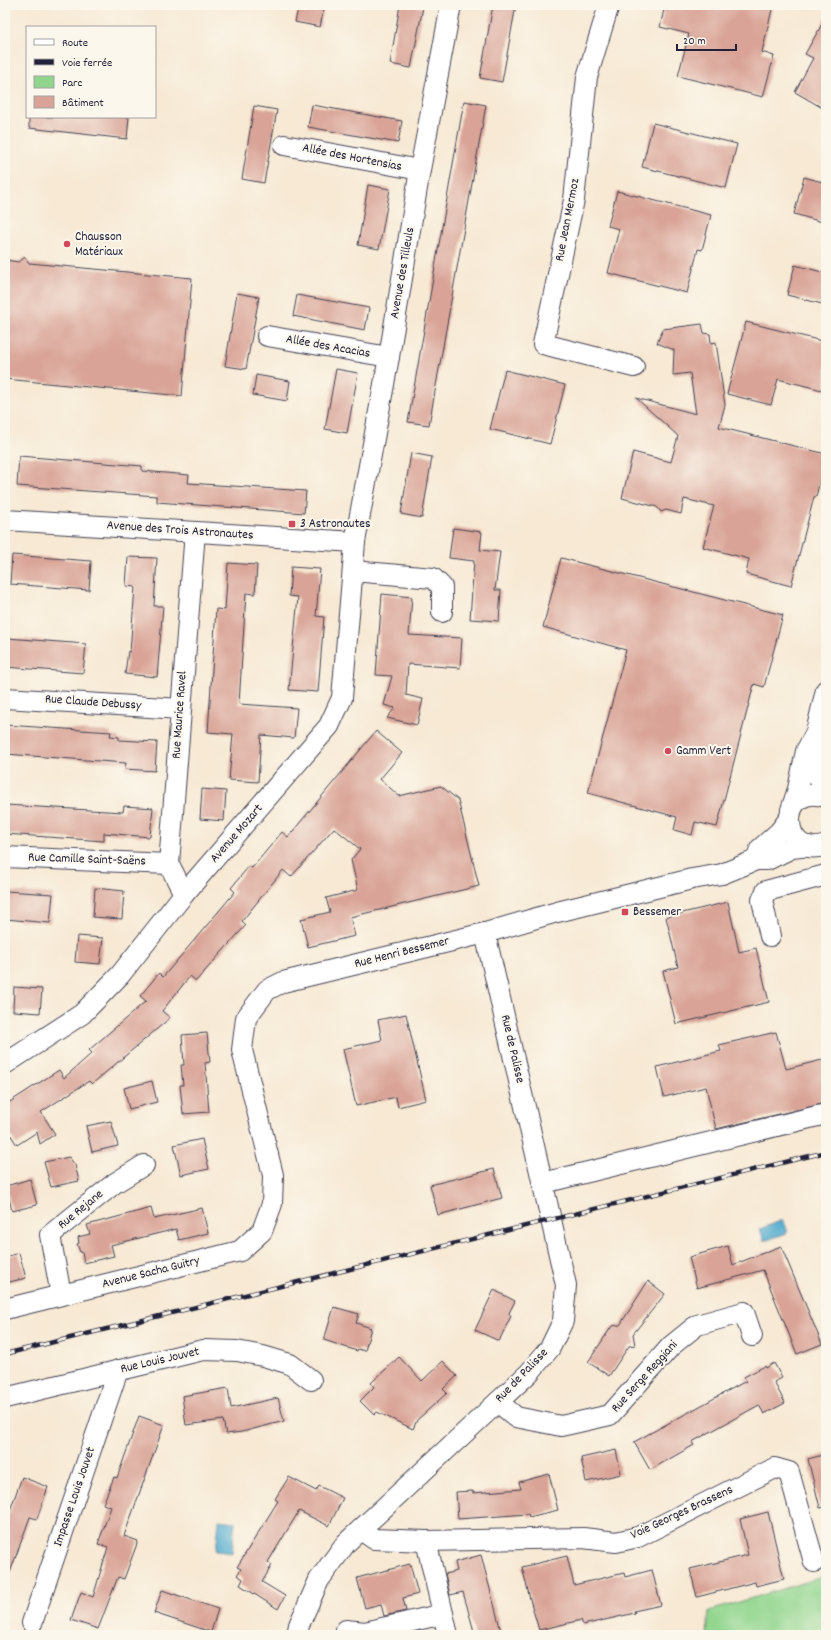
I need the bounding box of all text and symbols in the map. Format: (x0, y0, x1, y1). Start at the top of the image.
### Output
legend (26, 26, 156, 118)
scale bar (677, 26, 736, 52)
text: 20 m (683, 33, 706, 50)
text: Route (62, 35, 88, 52)
text: Voie ferrée (62, 55, 112, 72)
text: Parc (62, 75, 83, 92)
text: Bâtiment (62, 95, 104, 112)
street label: Allée des Hortensias (301, 139, 403, 177)
street label: Rue Jean Mermoz (551, 177, 585, 263)
street label: Avenue des Tilleuls (386, 226, 420, 320)
place label: Chausson Matériaux (75, 228, 123, 262)
marker: Chausson Matériaux (62, 239, 72, 249)
street label: Allée des Acacias (284, 330, 372, 364)
place label: 3 Astronautes (300, 515, 370, 534)
street label: Avenue des Trois Astronautes (106, 516, 254, 546)
marker: 3 Astronautes (287, 519, 297, 529)
street label: Rue Maurice Ravel (167, 671, 193, 759)
street label: Rue Claude Debussy (44, 690, 143, 716)
place label: Gamm Vert (676, 742, 731, 761)
marker: Gamm Vert (663, 746, 673, 756)
street label: Avenue Mozart (206, 800, 268, 868)
street label: Rue Camille Saint-Saëns (28, 848, 146, 872)
place label: Bessemer (633, 903, 681, 922)
marker: Bessemer (620, 907, 630, 917)
street label: Rue Henri Bessemer (353, 932, 452, 974)
street label: Rue de Palisse (495, 1013, 529, 1085)
street label: Rue Rejane (54, 1185, 108, 1234)
street label: Avenue Sacha Guitry (100, 1252, 203, 1294)
street label: Rue Serge Reggiani (607, 1336, 683, 1417)
street label: Rue Louis Jouvet (119, 1343, 201, 1379)
street label: Rue de Palisse (491, 1344, 553, 1408)
street label: Impasse Louis Jouvet (49, 1444, 101, 1549)
street label: Voie Georges Brassens (628, 1481, 736, 1545)

